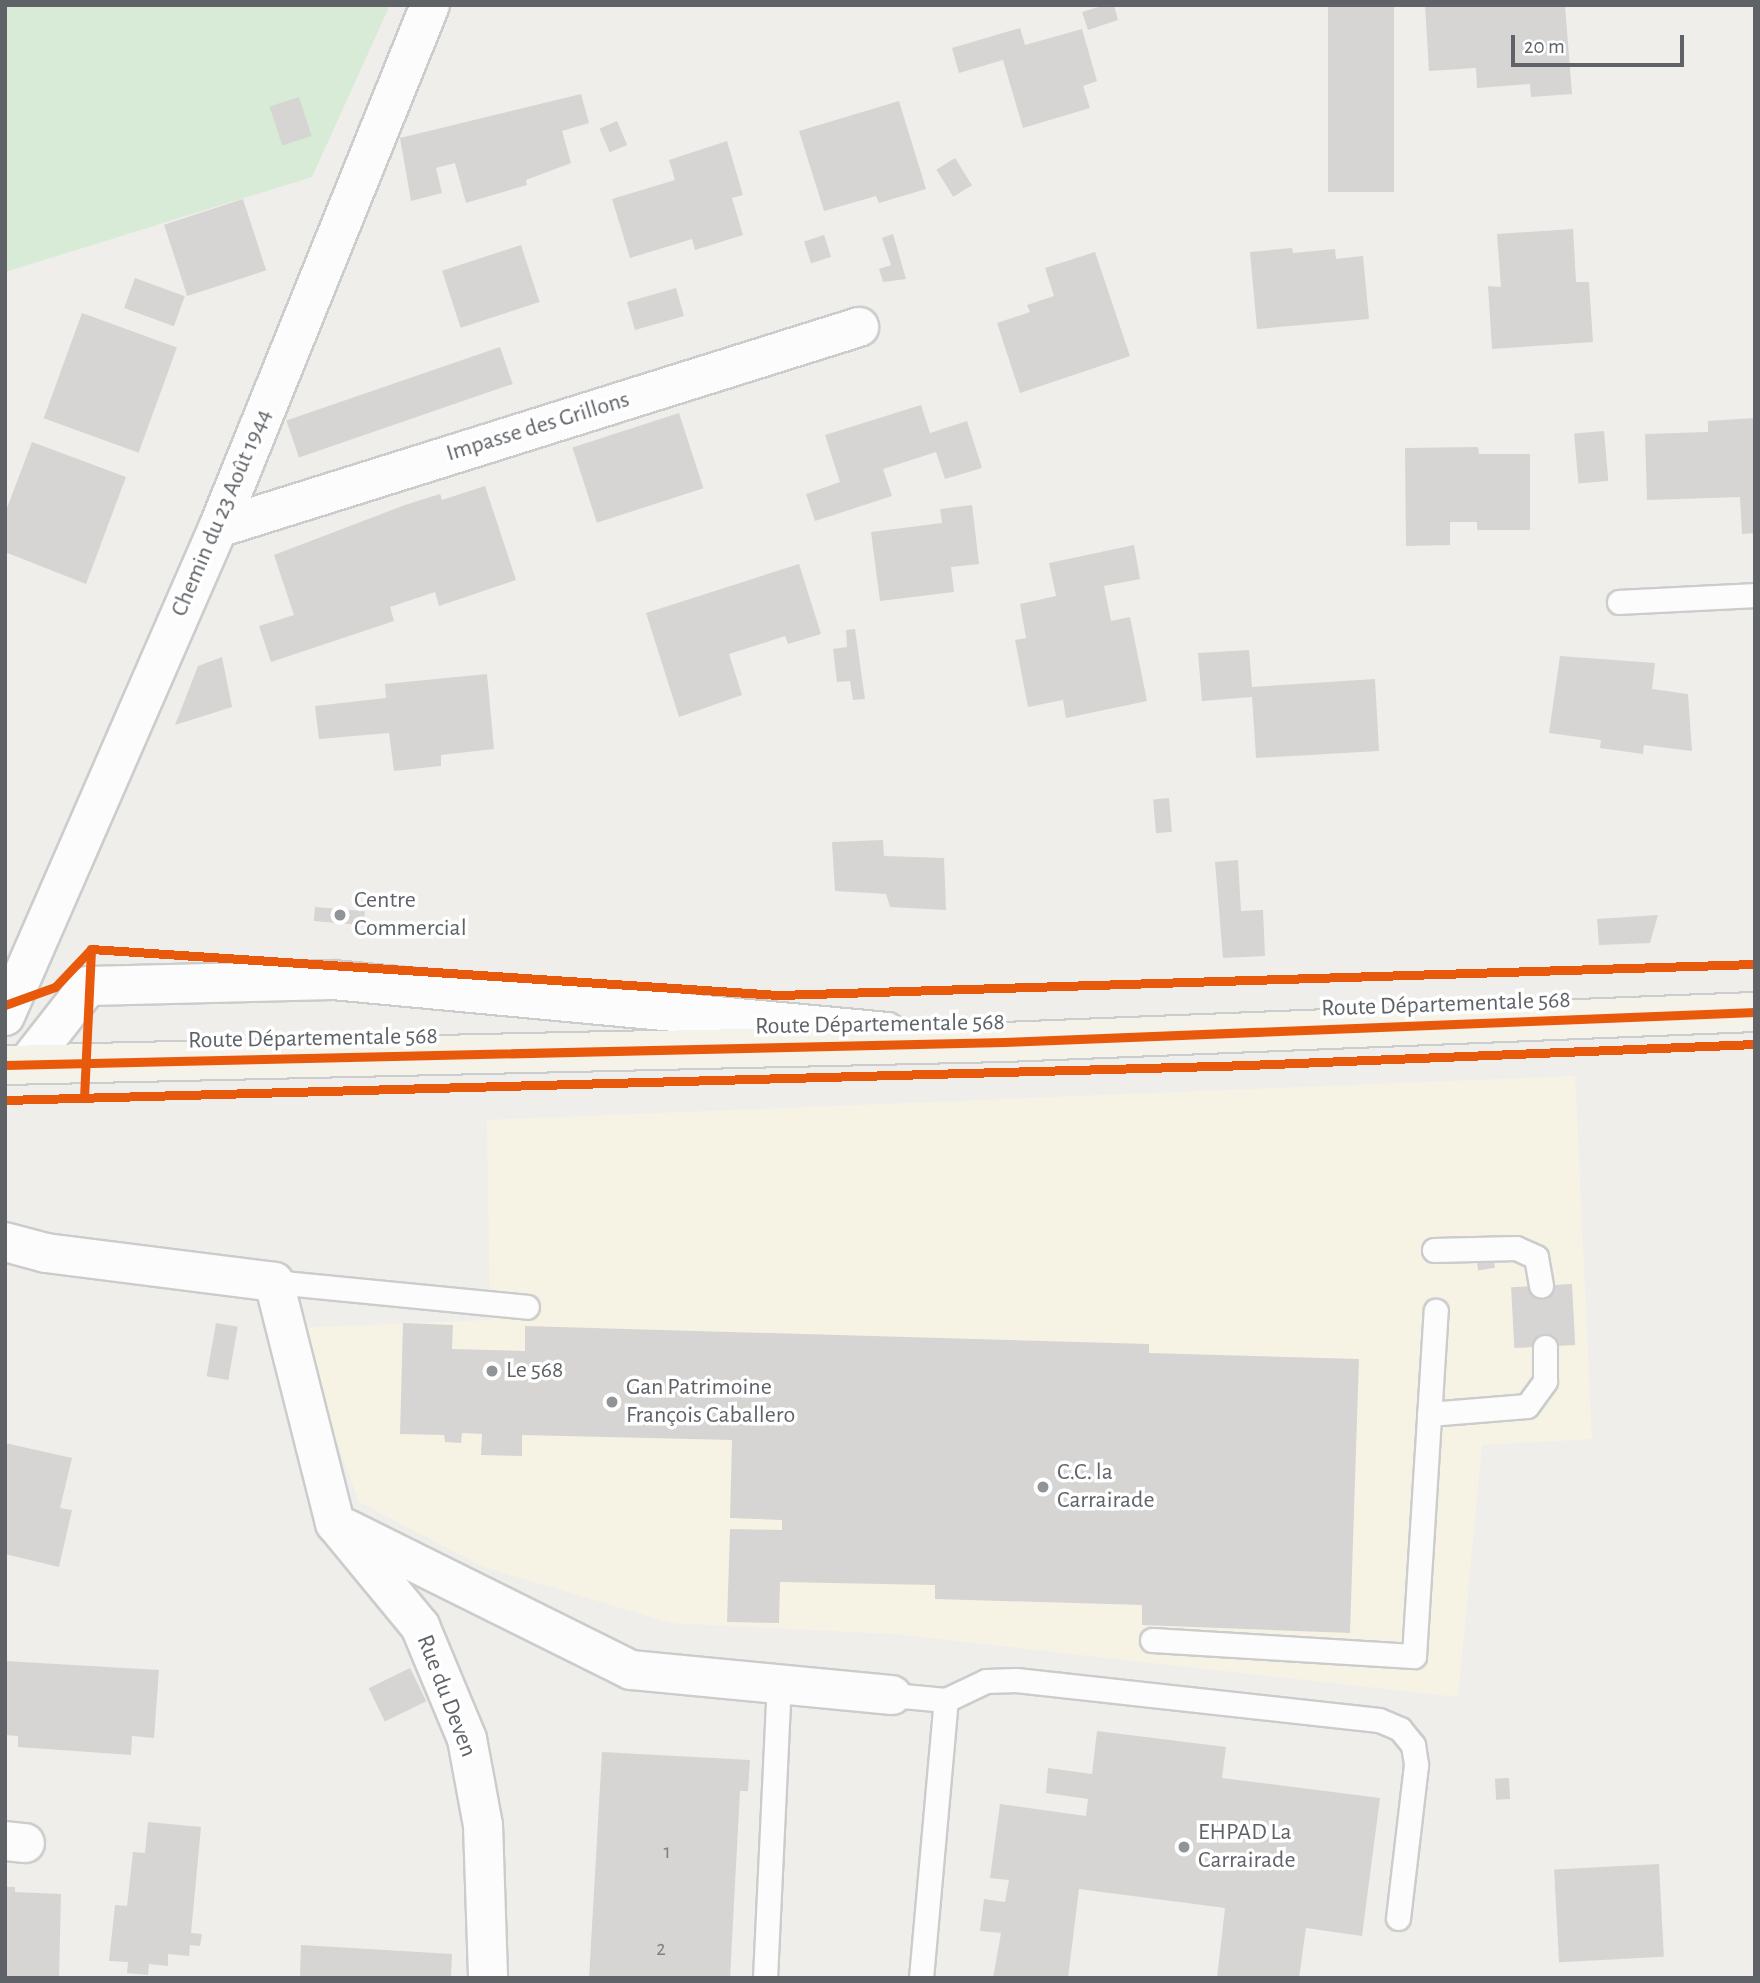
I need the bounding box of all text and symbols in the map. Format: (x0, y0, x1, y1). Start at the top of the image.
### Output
scale bar (1515, 21, 1688, 65)
text: 20 m (1524, 36, 1565, 57)
street label: Impasse des Grillons (443, 385, 633, 469)
street label: Chemin du 23 Août 1944 (165, 405, 279, 621)
place label: Centre Commercial (354, 887, 467, 943)
marker: Centre Commercial (332, 907, 348, 923)
street label: Route Départementale 568 (1321, 986, 1571, 1024)
street label: Route Départementale 568 (755, 1008, 1005, 1042)
street label: Route Départementale 568 (188, 1022, 438, 1056)
place label: Le 568 (506, 1357, 563, 1385)
marker: Le 568 (484, 1363, 500, 1379)
place label: Gan Patrimoine François Caballero (626, 1374, 795, 1430)
marker: Gan Patrimoine François Caballero (604, 1394, 620, 1410)
place label: C.C. la Carrairade (1057, 1459, 1155, 1515)
marker: C.C. la Carrairade (1035, 1479, 1051, 1495)
street label: Rue du Deven (410, 1631, 482, 1761)
place label: EHPAD La Carrairade (1198, 1819, 1296, 1875)
house number: 1 (663, 1839, 671, 1865)
marker: EHPAD La Carrairade (1176, 1839, 1192, 1855)
house number: 2 (656, 1936, 666, 1962)

